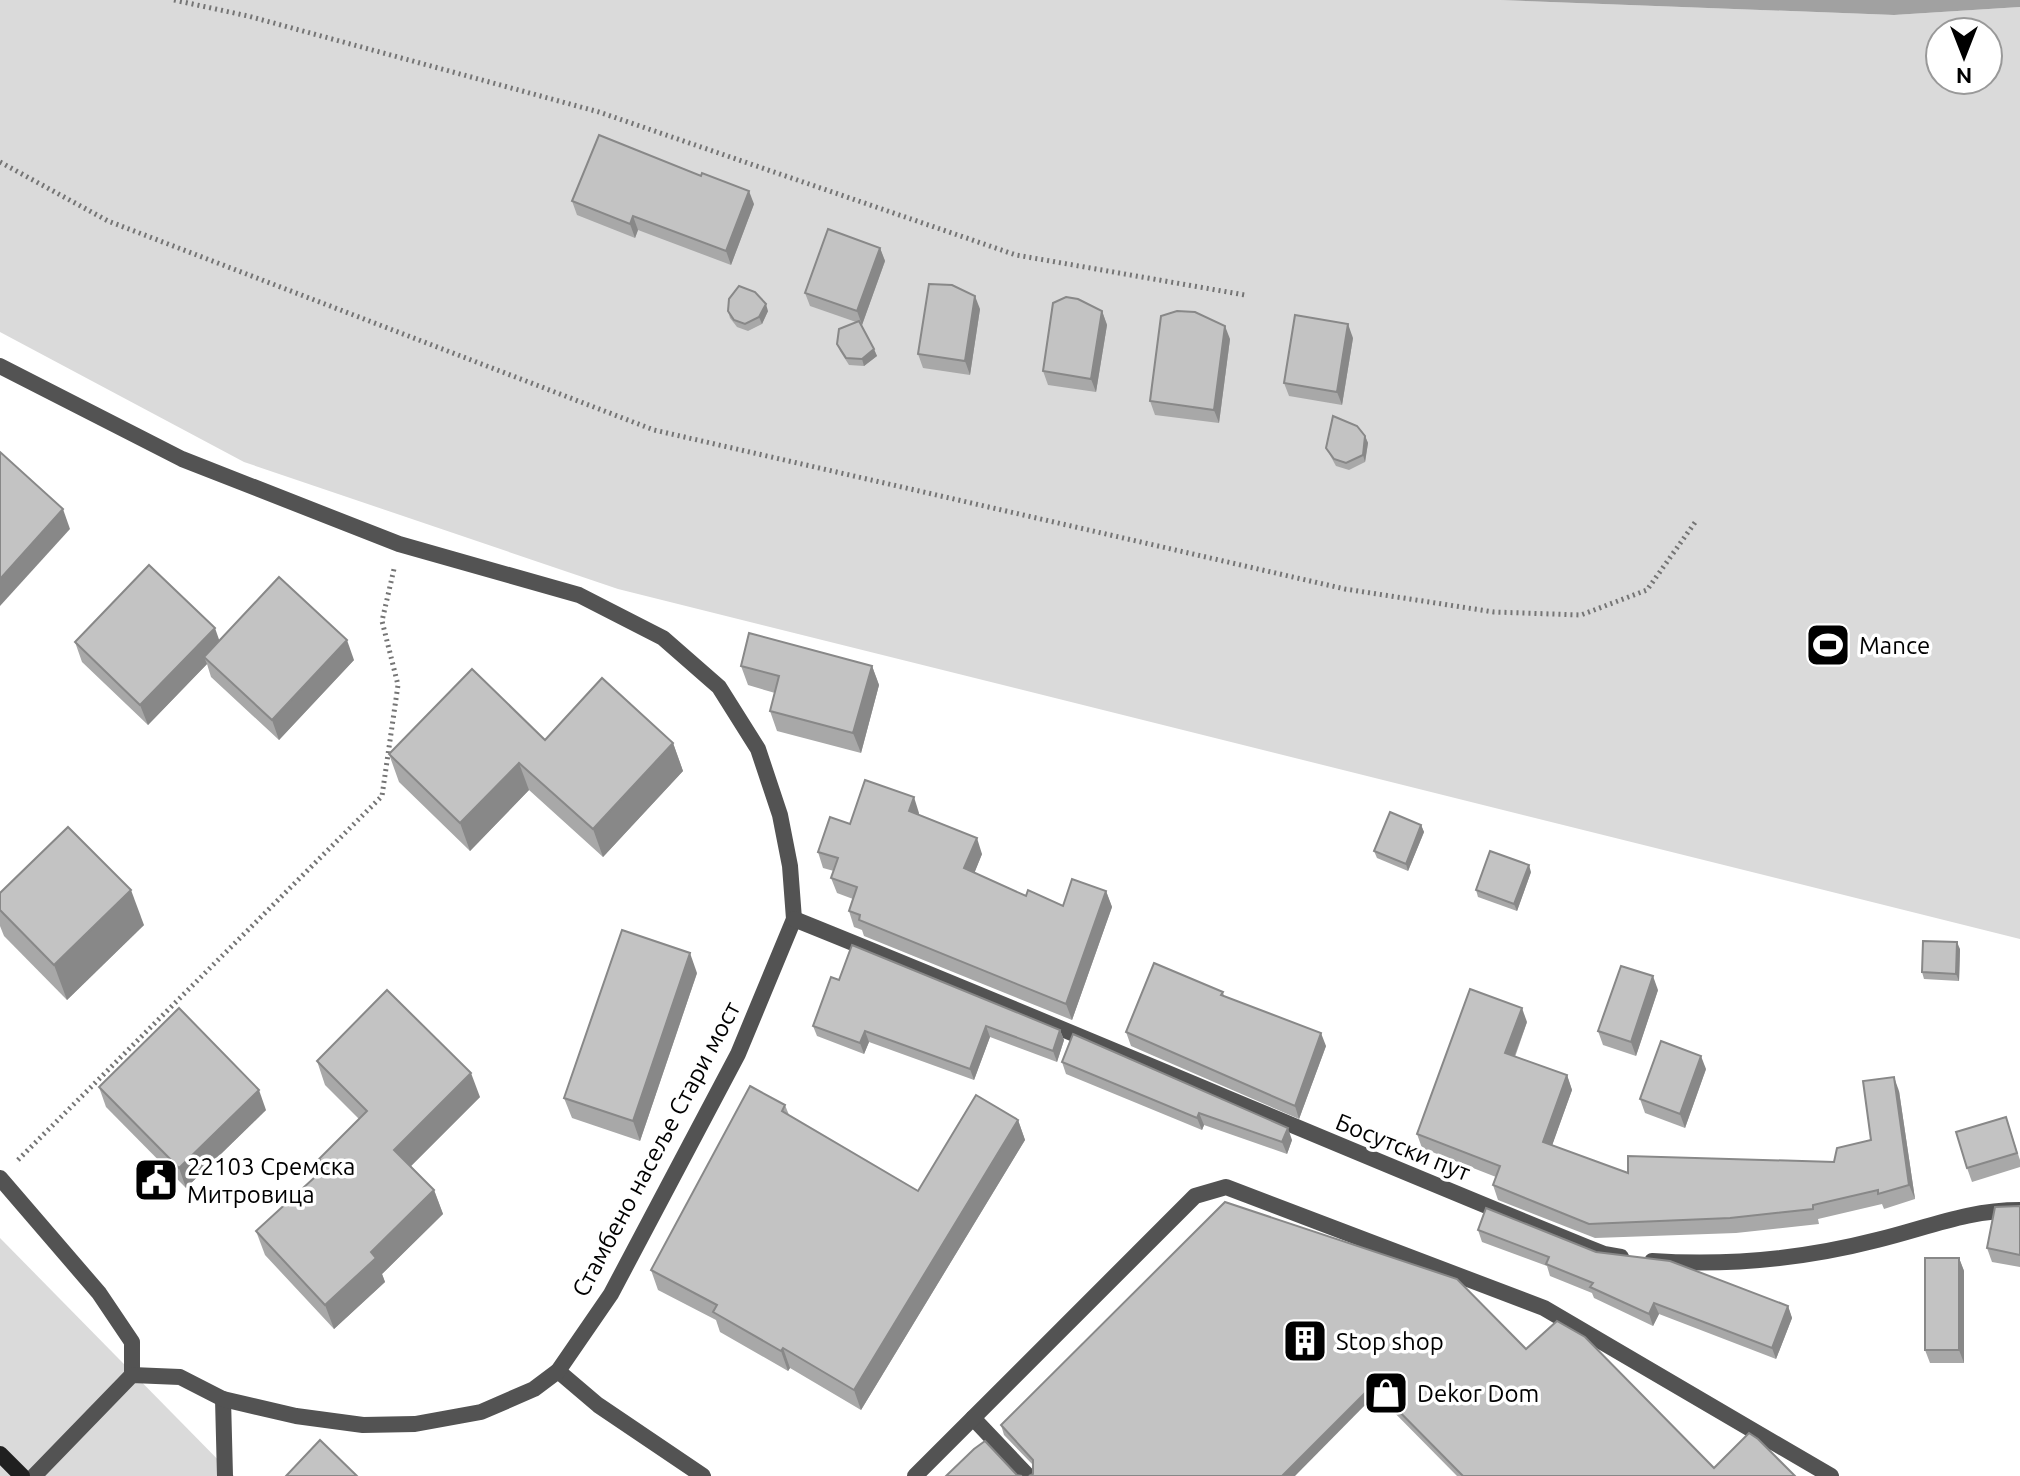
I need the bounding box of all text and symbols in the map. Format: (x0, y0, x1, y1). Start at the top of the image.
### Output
north arrow (1924, 16, 2004, 96)
text: N (1956, 64, 1972, 89)
sports icon: Mance (1804, 621, 1852, 669)
place label: Mance (1859, 632, 1930, 659)
street label: Стамбено насеље Стари мост (567, 997, 746, 1301)
street label: Босутски пут (1332, 1108, 1475, 1186)
place label: 22103 Сремска Митровица (187, 1153, 355, 1208)
public building icon: 22103 Сремска Митровица (132, 1156, 180, 1204)
building icon: Stop shop (1281, 1317, 1329, 1365)
place label: Stop shop (1336, 1328, 1444, 1355)
shop icon: Dekor Dom (1362, 1369, 1410, 1417)
place label: Dekor Dom (1417, 1380, 1539, 1407)

